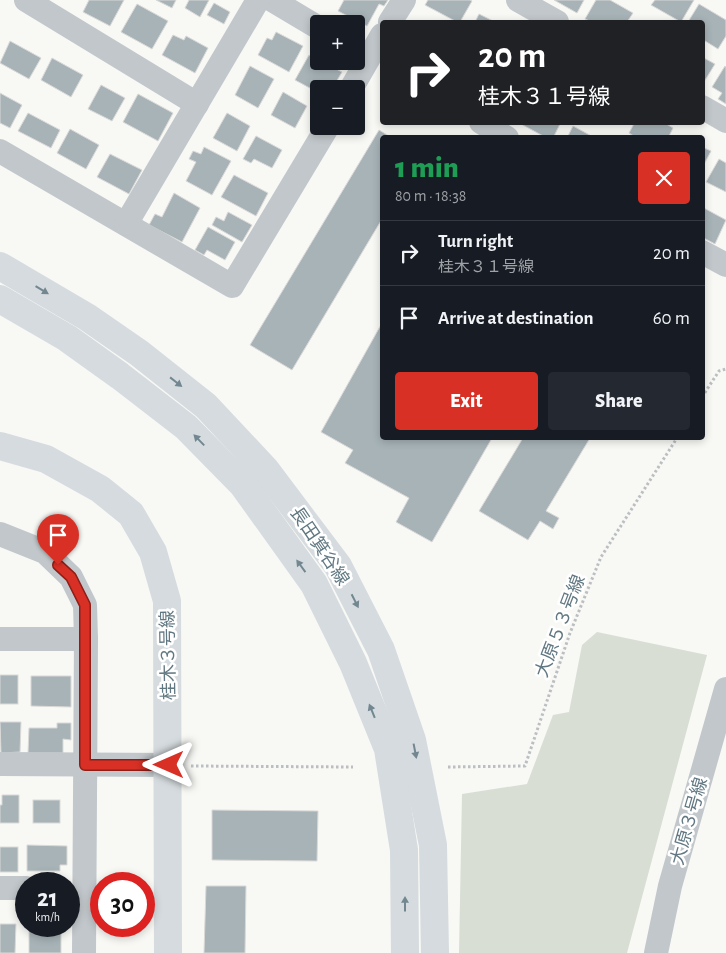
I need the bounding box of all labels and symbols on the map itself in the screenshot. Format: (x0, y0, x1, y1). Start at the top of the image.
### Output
one-way arrow (35, 286, 48, 295)
one-way arrow (169, 377, 183, 387)
one-way arrow (193, 434, 205, 446)
street label: 長田箕谷線 (287, 503, 353, 589)
pin (37, 514, 79, 565)
one-way arrow (295, 560, 306, 573)
street label: 大原５３号線 (531, 572, 589, 680)
one-way arrow (351, 593, 359, 608)
street label: 桂木３号線 (157, 610, 179, 700)
one-way arrow (368, 704, 376, 718)
position arrow (142, 738, 194, 790)
one-way arrow (411, 744, 419, 760)
street label: 大原３号線 (667, 775, 711, 867)
speed limit sign: 30 (90, 872, 155, 937)
one-way arrow (401, 896, 409, 912)

